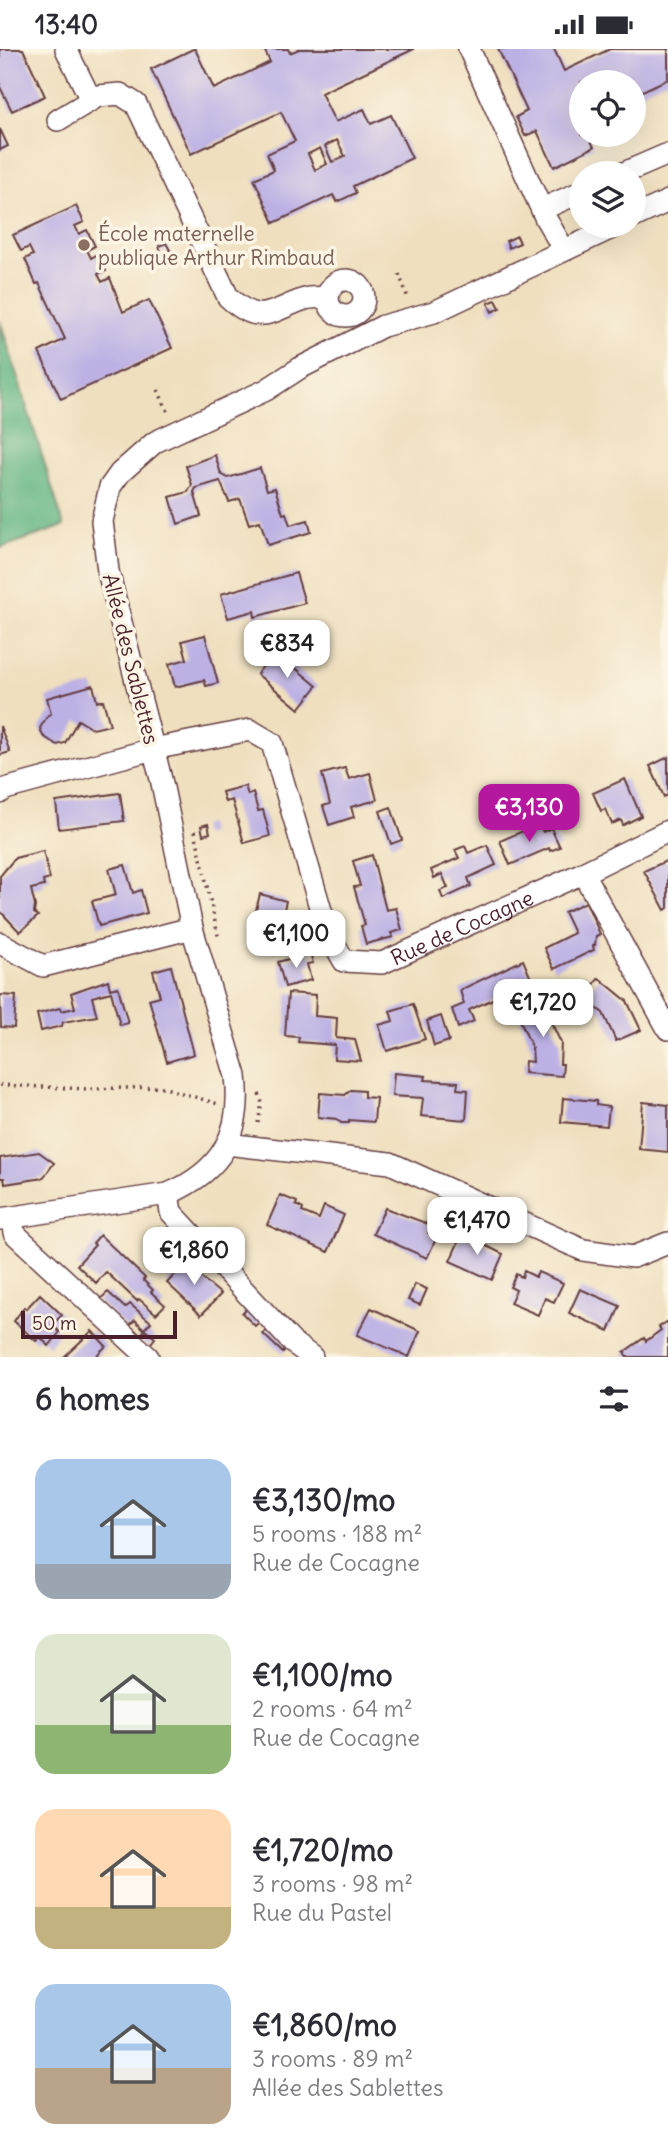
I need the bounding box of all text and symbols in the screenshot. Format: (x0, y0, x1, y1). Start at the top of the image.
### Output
text: 13:40 (35, 8, 98, 41)
map controls (569, 70, 646, 238)
button: locate (569, 70, 646, 147)
button: layers (569, 161, 646, 238)
place label: École maternelle publique Arthur Rimbaud (98, 220, 335, 271)
marker: École maternelle publique Arthur Rimbaud (76, 237, 92, 253)
street label: Allée des Sablettes (97, 571, 165, 747)
pin: €834 (246, 621, 328, 680)
text: €834 (260, 628, 314, 657)
pin: €3,130 (472, 785, 586, 844)
text: €3,130 (494, 792, 564, 821)
street label: Rue de Cocagne (386, 884, 537, 971)
pin: €1,100 (239, 911, 353, 970)
text: €1,100 (263, 918, 329, 947)
pin: €1,720 (486, 979, 600, 1039)
text: €1,720 (509, 987, 577, 1016)
pin: €1,470 (420, 1197, 534, 1257)
text: €1,470 (443, 1205, 511, 1234)
pin: €1,860 (137, 1227, 251, 1287)
text: €1,860 (159, 1235, 229, 1264)
scale bar (21, 1308, 177, 1340)
text: 50 m (32, 1311, 77, 1335)
text: 6 homes (35, 1380, 150, 1418)
icon: filters (595, 1380, 633, 1418)
text: €3,130/mo (252, 1481, 395, 1519)
icon: home (91, 1487, 175, 1571)
text: 5 rooms · 188 m² (252, 1519, 422, 1548)
text: Rue de Cocagne (252, 1548, 420, 1577)
text: €1,100/mo (252, 1656, 393, 1694)
icon: home (91, 1662, 175, 1746)
text: 2 rooms · 64 m² (252, 1694, 413, 1723)
text: Rue de Cocagne (252, 1723, 420, 1752)
text: €1,720/mo (252, 1831, 393, 1869)
icon: home (91, 1837, 175, 1921)
text: 3 rooms · 98 m² (252, 1869, 413, 1898)
text: Rue du Pastel (252, 1898, 392, 1927)
text: €1,860/mo (252, 2006, 397, 2044)
icon: home (91, 2012, 175, 2096)
text: 3 rooms · 89 m² (252, 2044, 413, 2073)
text: Allée des Sablettes (252, 2073, 443, 2102)

